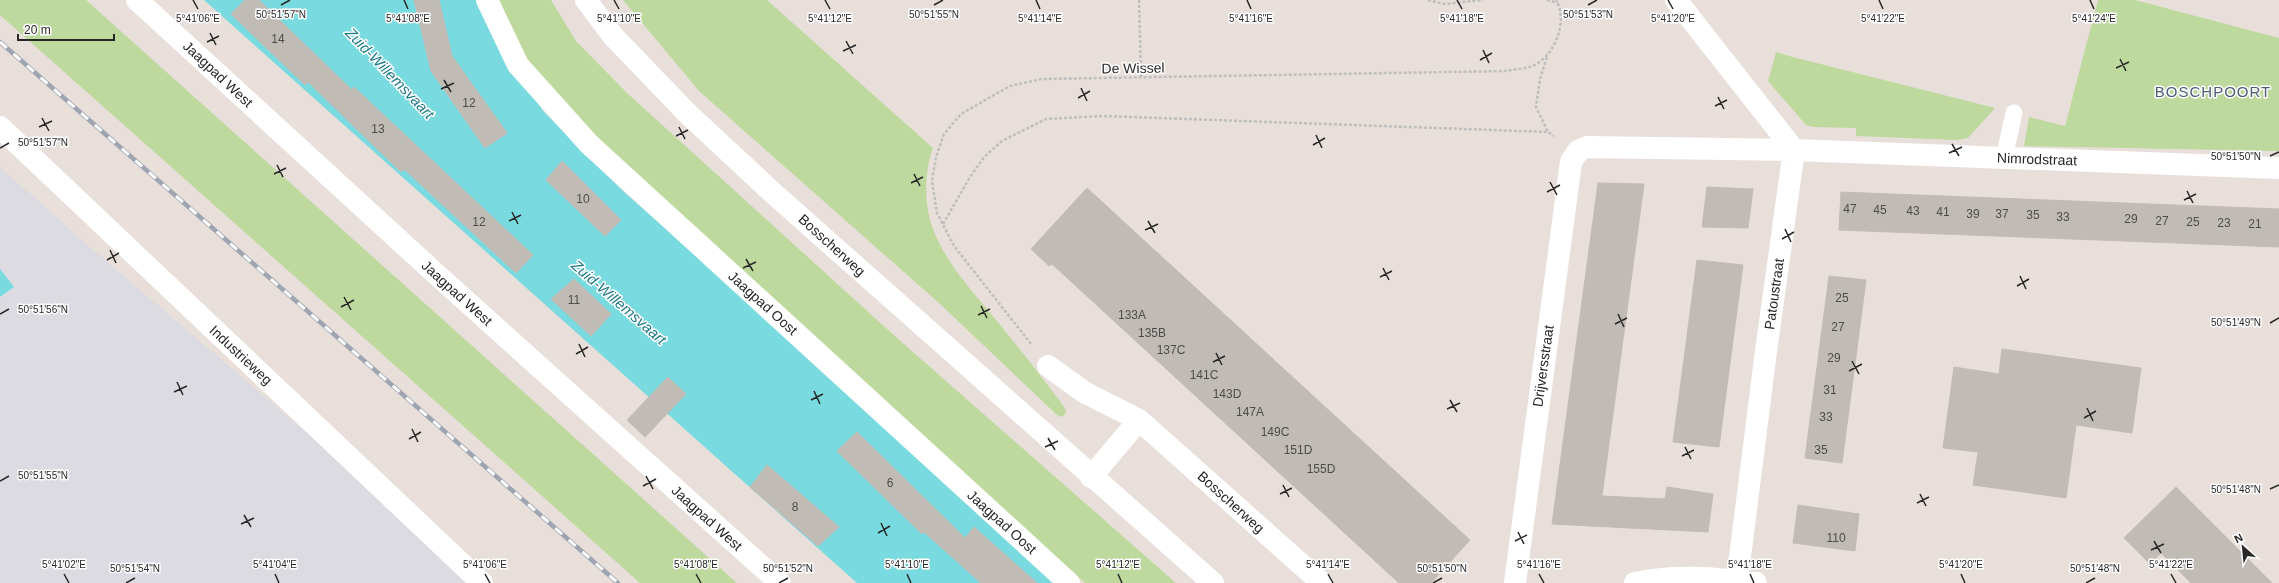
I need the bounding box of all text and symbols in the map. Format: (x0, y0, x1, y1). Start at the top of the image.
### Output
text: 50°51'57"N (256, 9, 306, 20)
text: 50°51'55"N (909, 9, 959, 20)
text: 50°51'53"N (1563, 9, 1613, 20)
text: 5°41'06"E (176, 13, 220, 24)
text: 5°41'08"E (386, 13, 430, 24)
text: 5°41'10"E (597, 13, 641, 24)
text: 5°41'12"E (808, 13, 852, 24)
text: 5°41'14"E (1018, 13, 1062, 24)
text: 5°41'16"E (1229, 13, 1273, 24)
text: 5°41'18"E (1440, 13, 1484, 24)
text: 5°41'20"E (1651, 13, 1695, 24)
text: 5°41'22"E (1861, 13, 1905, 24)
text: 5°41'24"E (2072, 13, 2116, 24)
scale bar (18, 16, 114, 42)
text: 20 m (24, 23, 51, 37)
water label: Zuid-Willemsvaart (342, 23, 438, 123)
house number: 14 (271, 32, 285, 46)
street label: Jaagpad West (180, 38, 256, 110)
street label: De Wissel (1101, 59, 1165, 77)
district label: BOSCHPOORT (2155, 83, 2271, 100)
house number: 12 (462, 96, 476, 110)
house number: 13 (371, 122, 385, 136)
text: 50°51'57"N (18, 137, 68, 148)
street label: Nimrodstraat (1997, 150, 2077, 168)
text: 50°51'50"N (2211, 151, 2261, 162)
house number: 10 (576, 192, 590, 206)
house number: 47 (1843, 202, 1857, 216)
house number: 45 (1873, 203, 1887, 217)
house number: 43 (1906, 204, 1920, 218)
house number: 41 (1936, 205, 1950, 219)
house number: 39 (1966, 207, 1980, 221)
house number: 37 (1995, 207, 2009, 221)
house number: 35 (2026, 208, 2040, 222)
house number: 33 (2056, 210, 2070, 224)
street label: Bosscherweg (795, 211, 869, 279)
house number: 29 (2124, 212, 2138, 226)
house number: 27 (2155, 214, 2169, 228)
house number: 12 (472, 215, 486, 229)
house number: 25 (2186, 215, 2200, 229)
house number: 23 (2217, 216, 2231, 230)
house number: 21 (2248, 217, 2262, 231)
water label: Zuid-Willemsvaart (567, 256, 670, 348)
street label: Jaagpad West (418, 257, 496, 329)
street label: Patoustraat (1761, 257, 1787, 331)
street label: Jaagpad Oost (725, 268, 801, 338)
house number: 25 (1835, 291, 1849, 305)
house number: 11 (568, 293, 581, 307)
text: 50°51'56"N (18, 304, 68, 315)
house number: 133A (1118, 308, 1146, 322)
text: 50°51'49"N (2211, 317, 2261, 328)
house number: 27 (1831, 320, 1845, 334)
street label: Industrieweg (207, 322, 275, 388)
street label: Drijversstraat (1529, 324, 1557, 408)
house number: 135B (1138, 326, 1166, 340)
house number: 137C (1157, 343, 1186, 357)
house number: 29 (1827, 351, 1841, 365)
house number: 141C (1190, 368, 1219, 382)
house number: 31 (1823, 383, 1837, 397)
house number: 143D (1213, 387, 1242, 401)
house number: 147A (1236, 405, 1264, 419)
house number: 33 (1819, 410, 1833, 424)
house number: 149C (1261, 425, 1290, 439)
house number: 151D (1284, 443, 1313, 457)
house number: 35 (1814, 443, 1828, 457)
house number: 155D (1307, 462, 1336, 476)
street label: Bosscherweg (1194, 468, 1268, 536)
text: 50°51'55"N (18, 470, 68, 481)
house number: 6 (887, 476, 894, 490)
street label: Jaagpad West (668, 482, 746, 554)
text: 50°51'48"N (2211, 484, 2261, 495)
street label: Jaagpad Oost (964, 487, 1040, 557)
house number: 8 (792, 500, 799, 514)
north arrow (2223, 527, 2263, 567)
house number: 110 (1826, 531, 1846, 545)
text: N (2232, 531, 2245, 545)
text: 5°41'02"E (42, 559, 86, 570)
text: 5°41'04"E (253, 559, 297, 570)
text: 5°41'06"E (463, 559, 507, 570)
text: 5°41'08"E (674, 559, 718, 570)
text: 5°41'10"E (885, 559, 929, 570)
text: 5°41'12"E (1096, 559, 1140, 570)
text: 5°41'14"E (1306, 559, 1350, 570)
text: 5°41'16"E (1517, 559, 1561, 570)
text: 5°41'18"E (1728, 559, 1772, 570)
text: 5°41'20"E (1939, 559, 1983, 570)
text: 5°41'22"E (2149, 559, 2193, 570)
text: 50°51'54"N (110, 563, 160, 574)
text: 50°51'52"N (763, 563, 813, 574)
text: 50°51'50"N (1417, 563, 1467, 574)
text: 50°51'48"N (2070, 563, 2120, 574)

